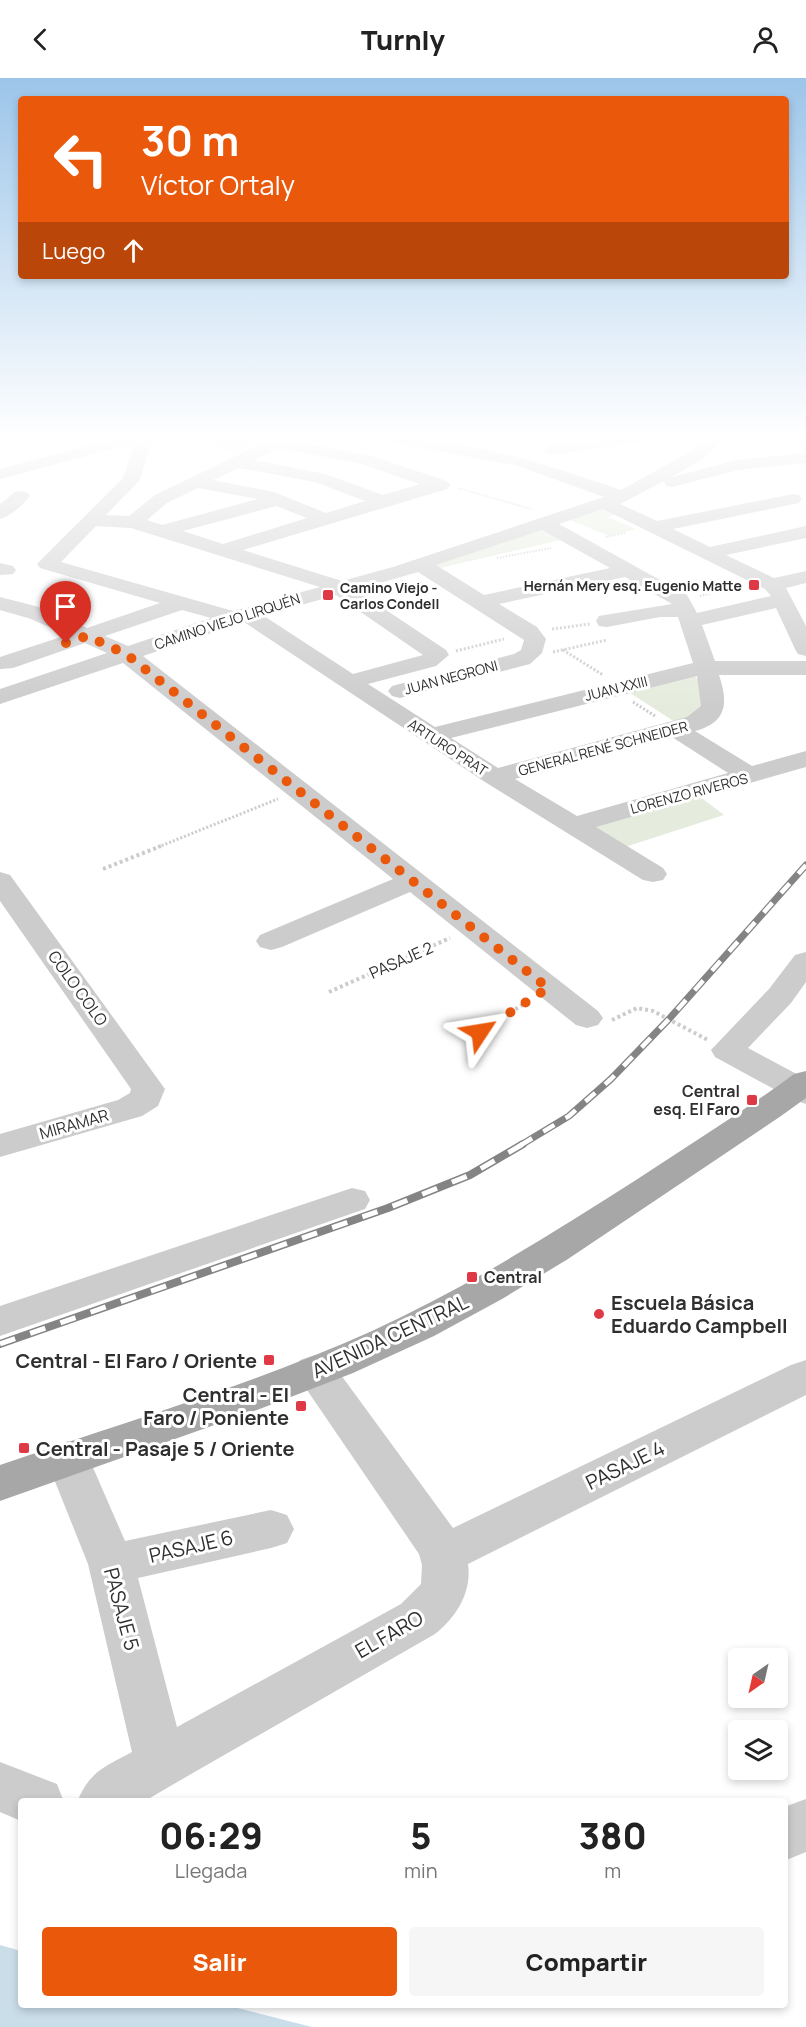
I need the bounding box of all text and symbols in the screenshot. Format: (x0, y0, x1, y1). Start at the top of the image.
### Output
text: Turnly (361, 21, 445, 58)
icon: back (24, 23, 57, 56)
icon: person (749, 23, 782, 56)
text: 30 m (141, 111, 239, 169)
icon: left (42, 120, 120, 198)
text: Víctor Ortaly (141, 166, 295, 203)
icon: ahead (117, 234, 150, 267)
text: Luego (42, 236, 105, 266)
place label: Hernán Mery esq. Eugenio Matte (524, 576, 742, 595)
place label: Camino Viejo - Carlos Condell (340, 578, 439, 613)
marker: Hernán Mery esq. Eugenio Matte (747, 578, 761, 592)
pin (40, 581, 91, 643)
street label: CAMINO VIEJO LIRQUÉN (152, 588, 302, 654)
marker: Camino Viejo - Carlos Condell (321, 588, 335, 602)
icon: arrive (49, 590, 82, 623)
street label: JUAN NEGRONI (402, 655, 500, 699)
street label: JUAN XXIII (583, 671, 649, 705)
street label: ARTURO PRAT (405, 714, 492, 780)
street label: GENERAL RENÉ SCHNEIDER (516, 716, 690, 780)
street label: LORENZO RIVEROS (628, 768, 750, 818)
street label: PASAJE 2 (366, 936, 436, 984)
street label: COLO COLO (43, 946, 113, 1030)
position arrow (448, 1000, 512, 1064)
place label: Central esq. El Faro (653, 1080, 740, 1120)
marker: Central esq. El Faro (745, 1093, 759, 1107)
street label: MIRAMAR (37, 1104, 111, 1144)
place label: Central (484, 1266, 542, 1288)
marker: Central (465, 1270, 479, 1284)
street label: AVENIDA CENTRAL (307, 1288, 473, 1384)
place label: Escuela Básica Eduardo Campbell (611, 1289, 788, 1339)
marker: Escuela Básica Eduardo Campbell (592, 1307, 606, 1321)
place label: Central - El Faro / Oriente (15, 1347, 257, 1374)
marker: Central - El Faro / Oriente (262, 1353, 276, 1367)
place label: Central - El Faro / Poniente (143, 1381, 289, 1431)
marker: Central - El Faro / Poniente (294, 1399, 308, 1413)
street label: PASAJE 4 (581, 1434, 669, 1496)
place label: Central - Pasaje 5 / Oriente (36, 1435, 294, 1462)
marker: Central - Pasaje 5 / Oriente (17, 1441, 31, 1455)
street label: PASAJE 6 (146, 1523, 236, 1569)
street label: PASAJE 5 (98, 1565, 146, 1653)
street label: EL FARO (350, 1604, 428, 1664)
north arrow (728, 1648, 788, 1708)
map controls (728, 1648, 788, 1780)
button: layers (728, 1720, 788, 1780)
text: 06:29 (159, 1811, 263, 1860)
text: 5 (410, 1811, 431, 1860)
text: 380 (579, 1811, 647, 1860)
text: Llegada (175, 1857, 247, 1884)
text: min (404, 1857, 438, 1884)
text: m (604, 1857, 621, 1884)
button: Salir (42, 1927, 397, 1996)
button: Compartir (409, 1927, 764, 1996)

